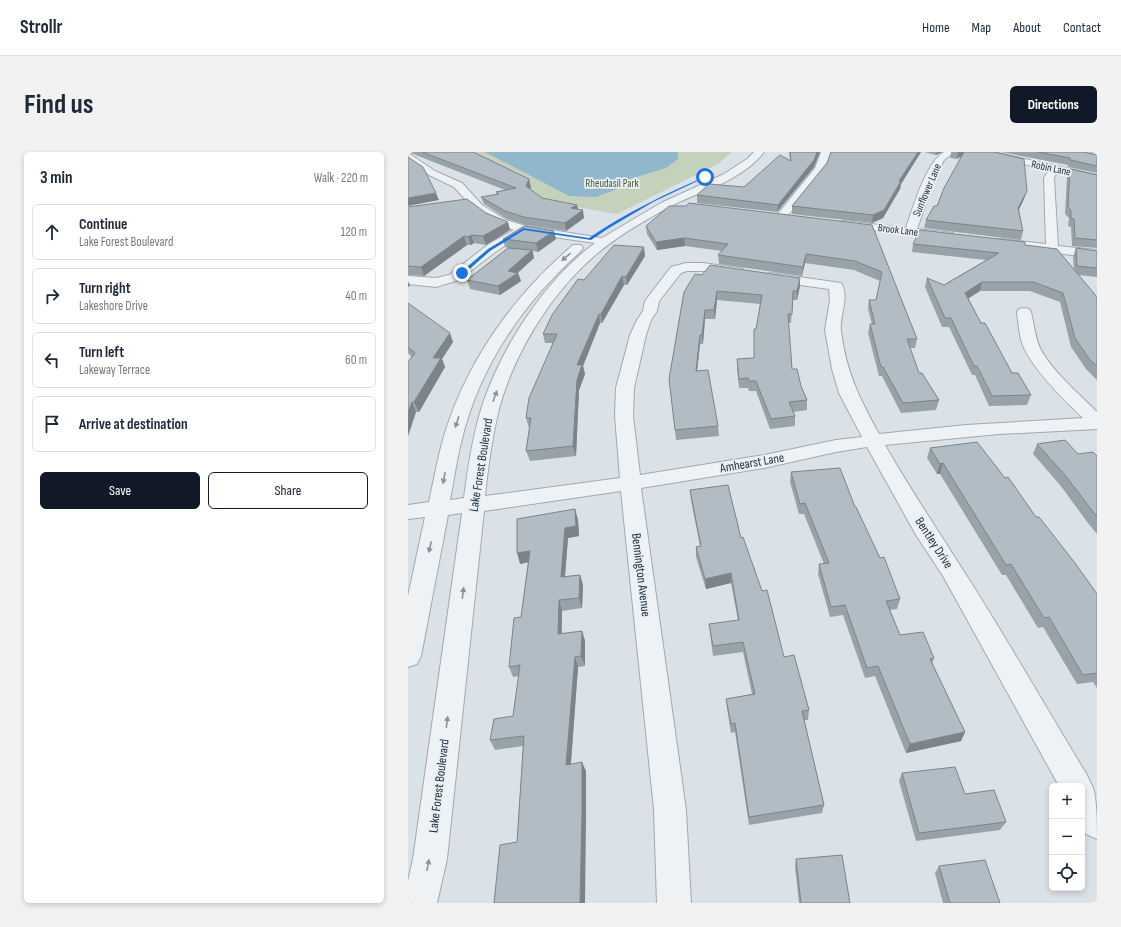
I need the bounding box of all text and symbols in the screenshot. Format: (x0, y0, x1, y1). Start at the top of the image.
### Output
text: Strollr (20, 16, 62, 39)
text: Home (922, 19, 950, 36)
text: Map (972, 19, 991, 36)
text: About (1013, 19, 1041, 36)
text: Contact (1063, 19, 1101, 36)
button: Directions (1010, 86, 1097, 123)
text: Find us (24, 88, 93, 121)
street label: Robin Lane (1030, 157, 1072, 179)
street label: Sunflower Lane (910, 162, 944, 218)
text: 3 min (40, 168, 73, 188)
route start (696, 168, 714, 186)
text: Walk · 220 m (314, 170, 368, 186)
park label: Rheudasil Park (585, 177, 640, 190)
text: Continue (79, 215, 128, 234)
icon: ahead (41, 221, 63, 243)
street label: Brook Lane (877, 221, 919, 239)
text: 120 m (341, 224, 367, 240)
text: Lake Forest Boulevard (79, 234, 173, 250)
one-way arrow (561, 252, 571, 261)
route end (453, 264, 471, 282)
text: Turn right (79, 279, 131, 298)
icon: right (41, 285, 63, 307)
text: 40 m (345, 288, 367, 304)
text: Lakeshore Drive (79, 298, 148, 314)
text: Turn left (79, 343, 124, 362)
icon: left (41, 349, 63, 371)
text: 60 m (345, 352, 367, 368)
text: Lakeway Terrace (79, 362, 150, 378)
one-way arrow (492, 390, 498, 402)
icon: arrive (41, 413, 63, 435)
text: Arrive at destination (79, 415, 188, 434)
one-way arrow (454, 416, 460, 428)
street label: Lake Forest Boulevard (466, 417, 496, 513)
street label: Amhearst Lane (718, 449, 785, 477)
button: Save (40, 472, 200, 509)
button: Share (208, 472, 368, 509)
one-way arrow (441, 472, 447, 484)
street label: Bentley Drive (912, 514, 956, 572)
street label: Bennington Avenue (628, 532, 654, 618)
one-way arrow (427, 541, 433, 553)
one-way arrow (460, 587, 466, 599)
one-way arrow (444, 716, 450, 728)
street label: Lake Forest Boulevard (425, 738, 453, 834)
map controls (1049, 783, 1085, 891)
button: + (1049, 783, 1085, 819)
button: − (1049, 819, 1085, 855)
button: locate (1049, 855, 1085, 891)
one-way arrow (426, 859, 432, 871)

